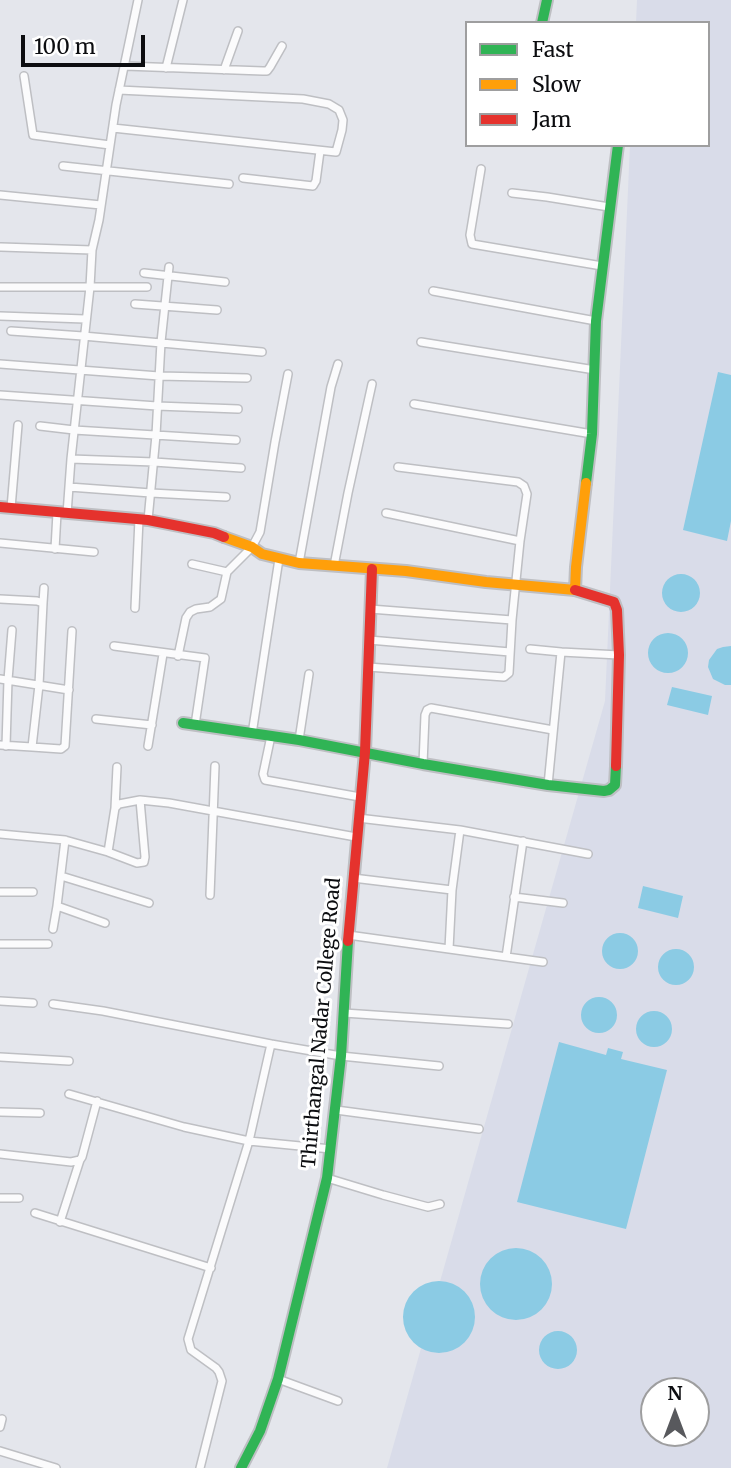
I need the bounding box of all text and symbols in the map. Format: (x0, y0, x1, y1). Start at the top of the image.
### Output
scale bar (24, 21, 149, 65)
legend (465, 21, 710, 147)
text: 100 m (34, 33, 96, 60)
text: Fast (532, 36, 574, 63)
text: Slow (532, 71, 581, 98)
text: Jam (532, 106, 571, 133)
street label: Thirthangal Nadar College Road (298, 877, 346, 1169)
north arrow (640, 1377, 710, 1447)
text: N (667, 1381, 683, 1405)

